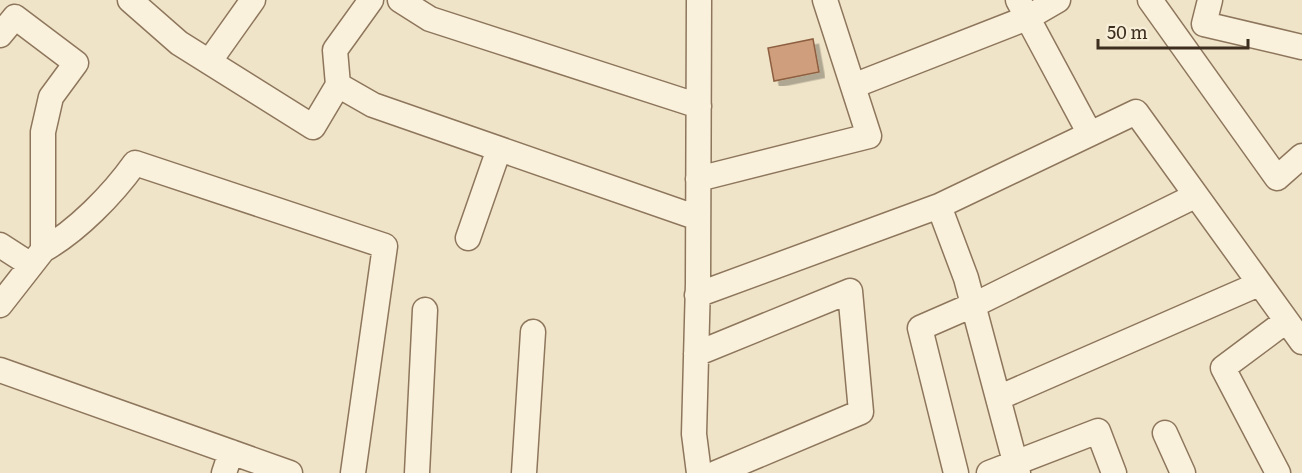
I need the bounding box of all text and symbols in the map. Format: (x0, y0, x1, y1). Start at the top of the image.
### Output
scale bar (1098, 12, 1248, 50)
text: 50 m (1107, 18, 1148, 45)

